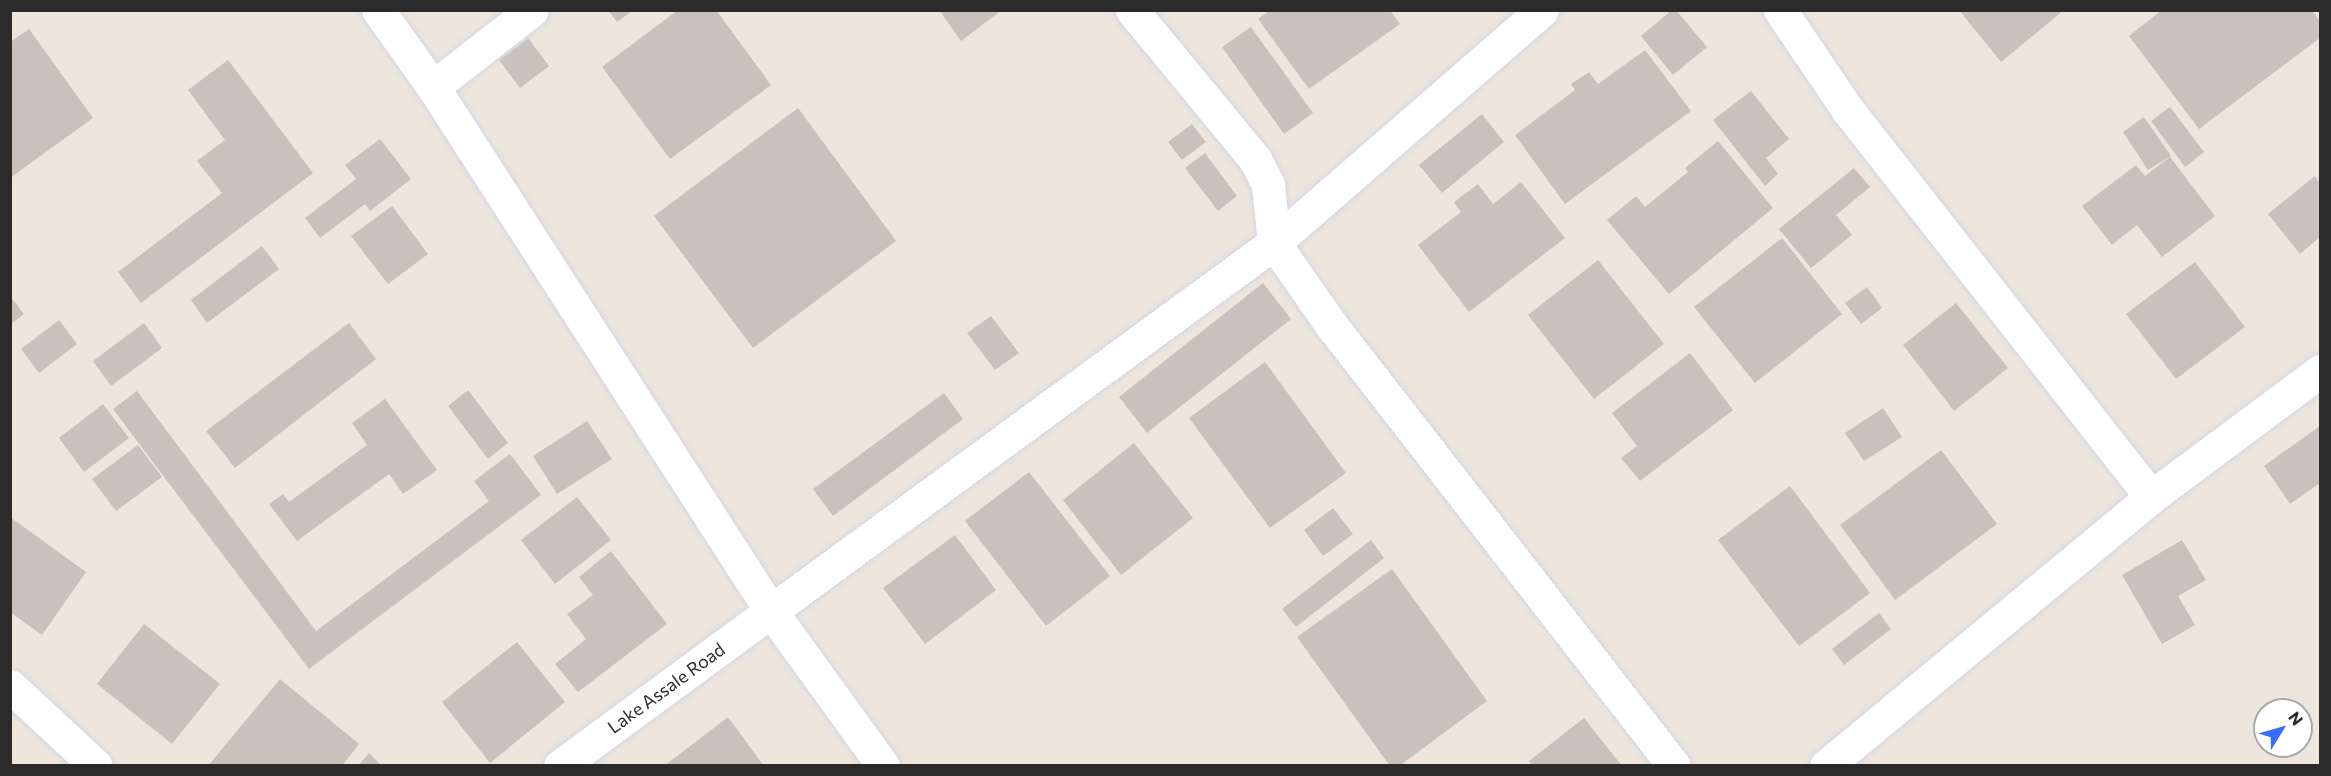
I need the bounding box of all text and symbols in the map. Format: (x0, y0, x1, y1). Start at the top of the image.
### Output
street label: Lake Assale Road (603, 638, 729, 738)
north arrow (2253, 698, 2313, 758)
text: N (2285, 708, 2307, 729)

